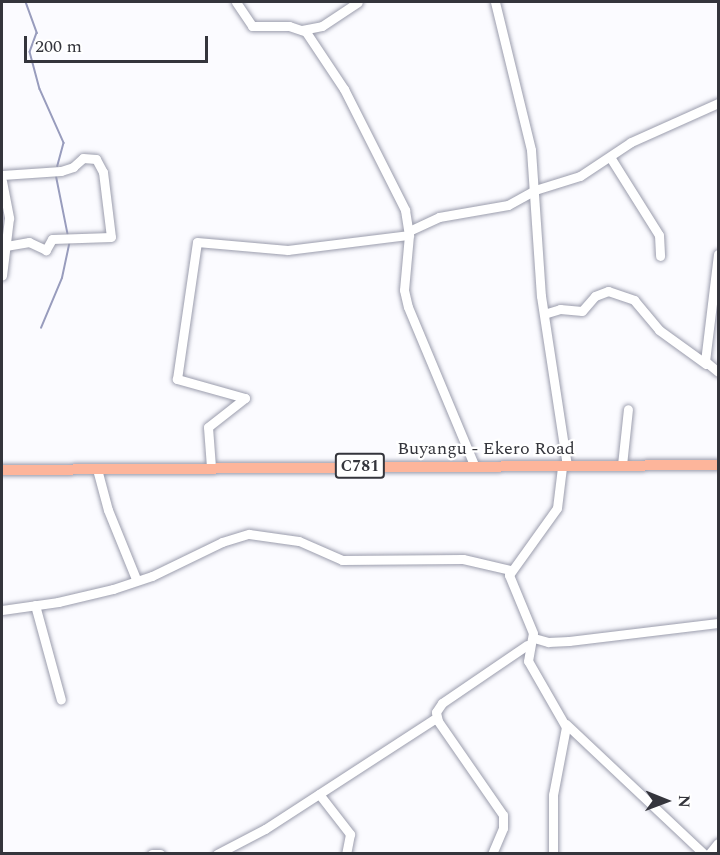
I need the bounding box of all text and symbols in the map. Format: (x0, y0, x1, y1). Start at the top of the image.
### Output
scale bar (27, 24, 212, 62)
text: 200 m (35, 33, 82, 60)
street label: Buyangu - Ekero Road (397, 438, 575, 460)
road number: C781 (334, 453, 386, 479)
north arrow (636, 771, 696, 831)
text: N (672, 795, 696, 808)

